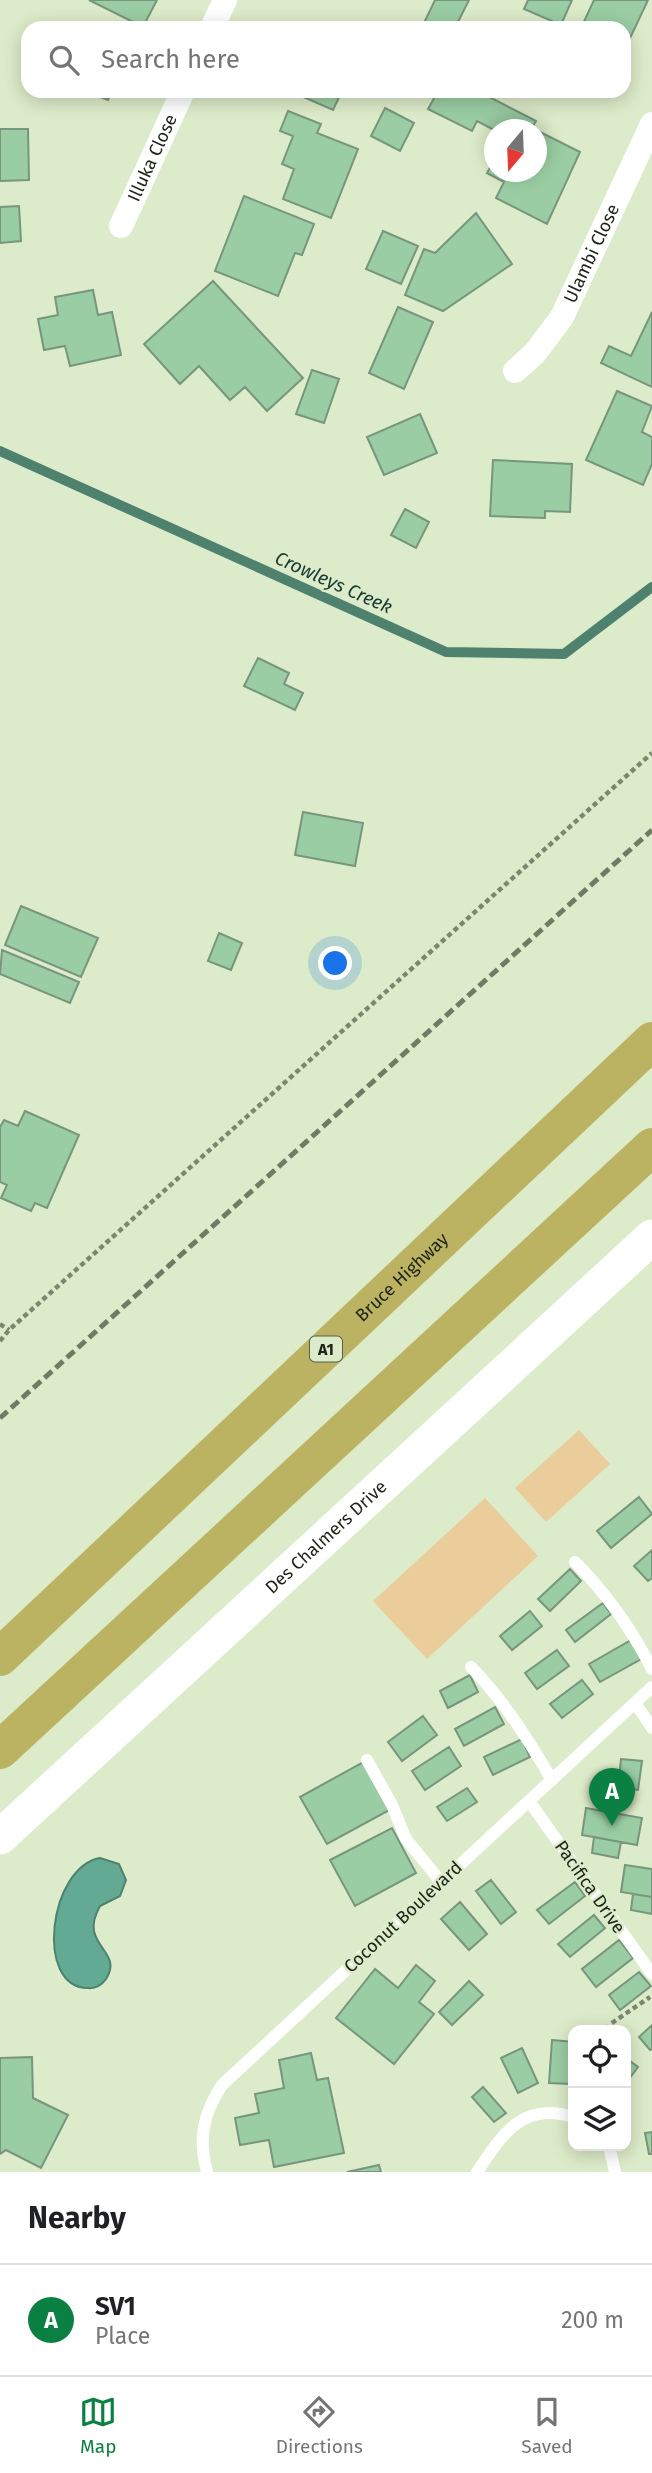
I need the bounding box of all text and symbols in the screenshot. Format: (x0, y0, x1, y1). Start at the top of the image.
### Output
search box (21, 21, 631, 98)
icon: search (45, 41, 83, 79)
text: Search here (101, 44, 240, 75)
street label: Illuka Close (123, 111, 182, 205)
north arrow (484, 119, 547, 182)
street label: Ulambi Close (559, 200, 624, 306)
water label: Crowleys Creek (271, 546, 396, 619)
your location (318, 946, 352, 980)
street label: Bruce Highway (351, 1228, 453, 1326)
road number: A1 (310, 1336, 342, 1362)
street label: Des Chalmers Drive (261, 1476, 391, 1598)
pin: A (589, 1768, 635, 1826)
street label: Pacifica Drive (550, 1836, 630, 1938)
street label: Coconut Boulevard (339, 1857, 467, 1977)
map controls (568, 2025, 631, 2151)
button: locate (568, 2025, 631, 2088)
button: layers (568, 2088, 631, 2151)
text: Nearby (28, 2200, 126, 2236)
text: SV1 (95, 2291, 136, 2322)
text: A (44, 2306, 58, 2334)
text: 200 m (561, 2306, 624, 2334)
text: Place (95, 2322, 150, 2350)
tab: Map (79, 2393, 117, 2458)
tab: Directions (276, 2393, 363, 2458)
tab: Saved (521, 2393, 573, 2458)

